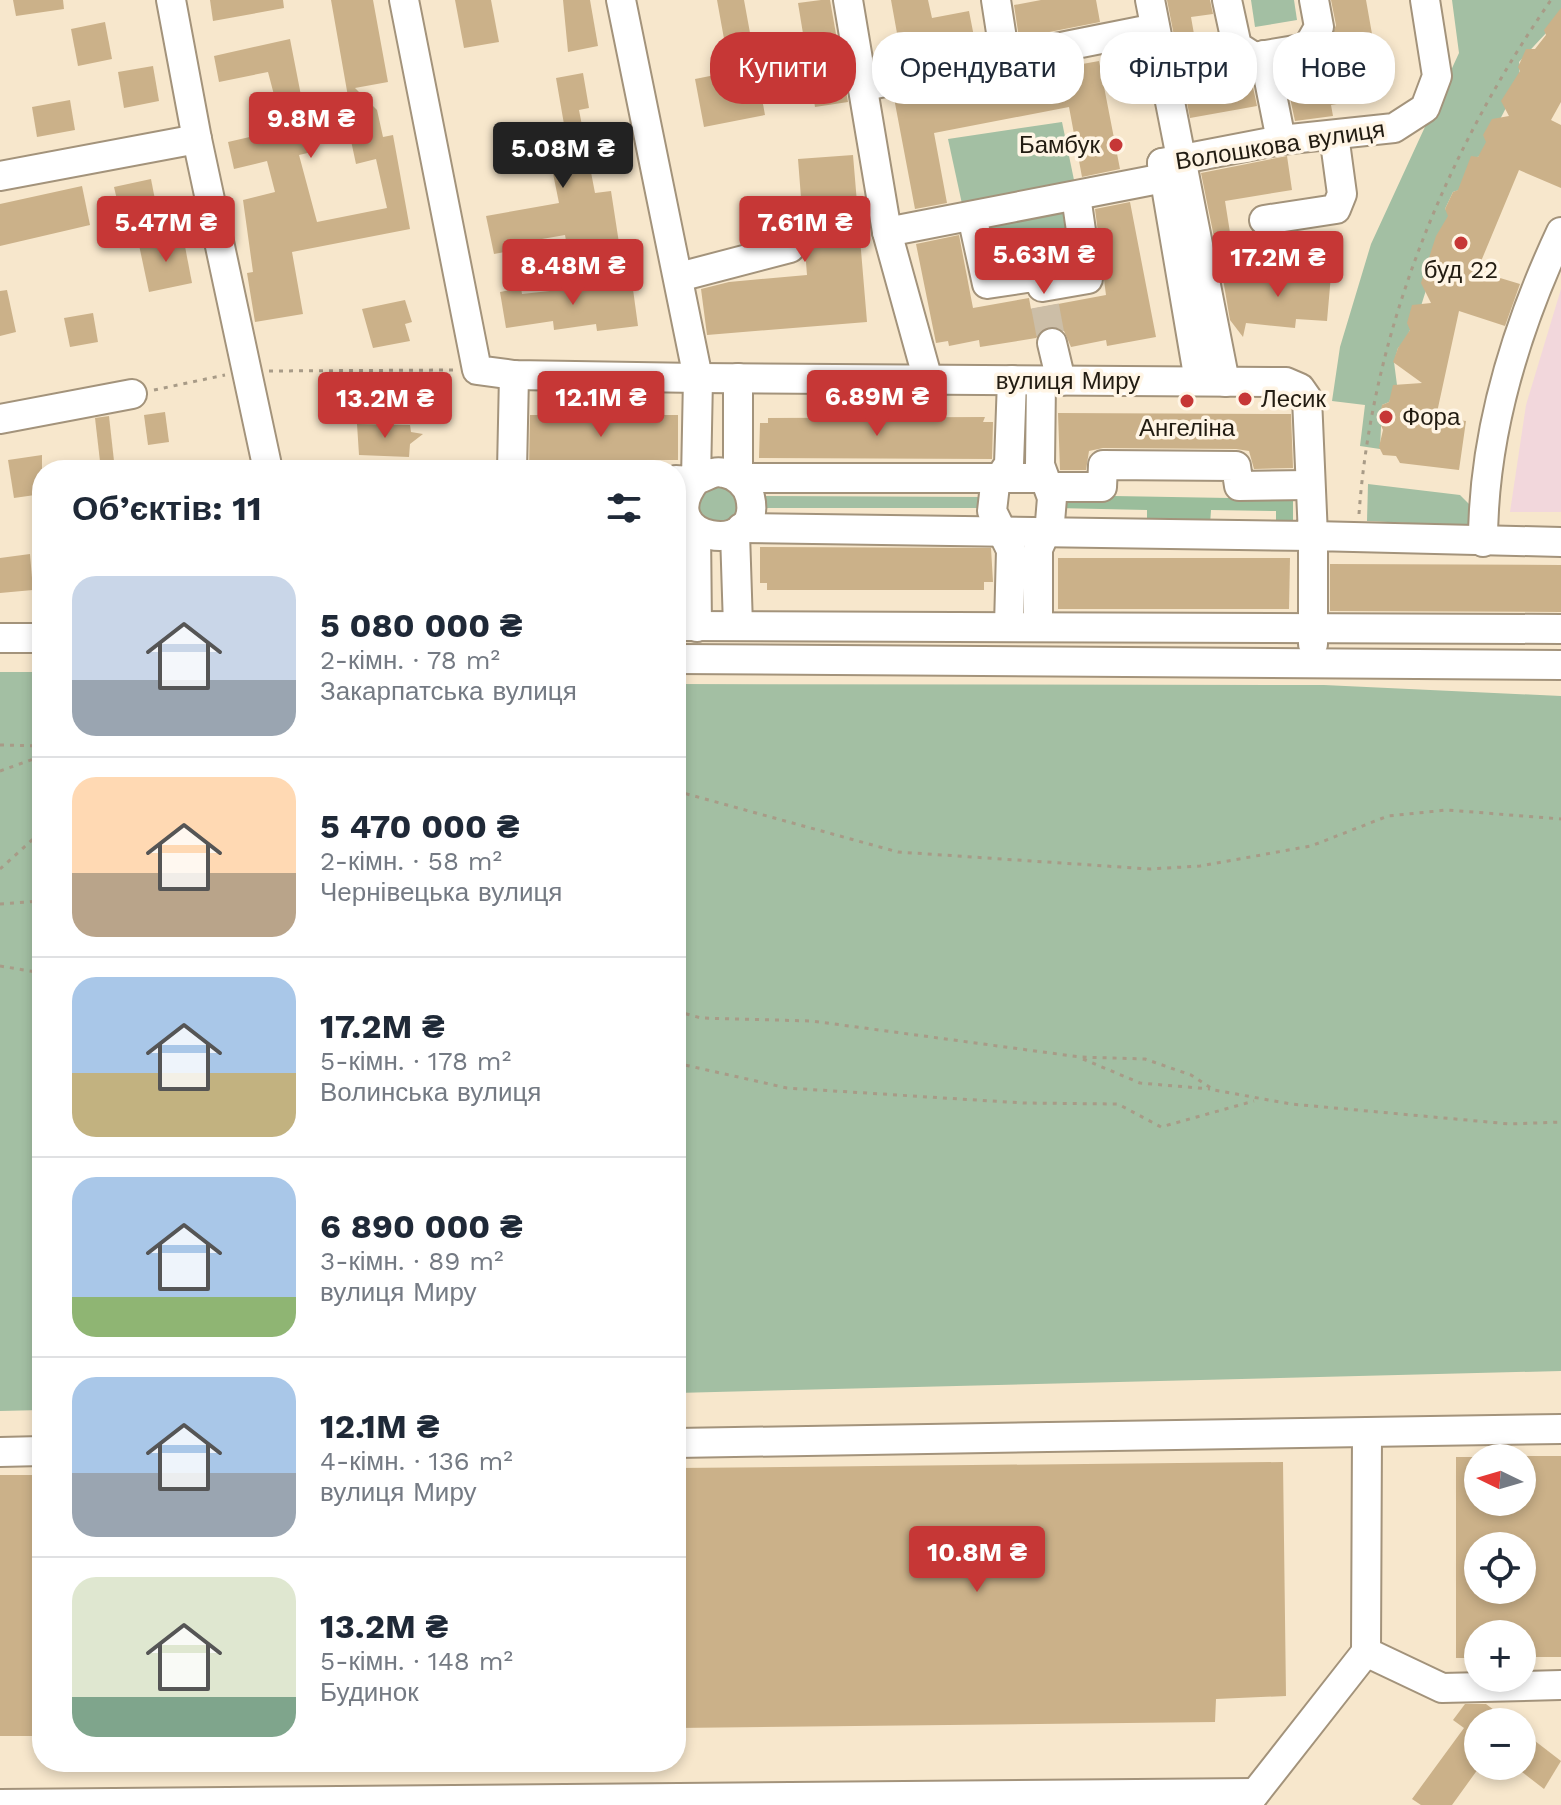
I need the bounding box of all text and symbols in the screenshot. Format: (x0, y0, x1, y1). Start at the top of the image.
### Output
chip: Купити (710, 32, 856, 104)
chip: Орендувати (872, 32, 1084, 104)
chip: Фільтри (1100, 32, 1257, 104)
chip: Нове (1273, 32, 1395, 104)
pin: 9.8M ₴ (246, 92, 376, 160)
text: 9.8M ₴ (267, 103, 355, 133)
street label: Волошкова вулиця (1173, 115, 1387, 175)
pin: 5.08M ₴ (489, 122, 637, 190)
place label: Бамбук (1019, 131, 1101, 159)
text: 5.08M ₴ (511, 133, 615, 163)
marker: Бамбук (1107, 136, 1125, 154)
pin: 5.47M ₴ (92, 196, 240, 264)
pin: 7.61M ₴ (731, 196, 879, 264)
text: 5.47M ₴ (115, 207, 217, 237)
text: 7.61M ₴ (757, 207, 853, 237)
pin: 5.63M ₴ (970, 228, 1118, 296)
pin: 17.2M ₴ (1204, 231, 1352, 299)
marker: буд 22 (1452, 234, 1470, 252)
pin: 8.48M ₴ (499, 239, 647, 307)
text: 5.63M ₴ (993, 239, 1095, 269)
text: 17.2M ₴ (1230, 242, 1326, 272)
text: 8.48M ₴ (520, 250, 626, 280)
place label: буд 22 (1424, 256, 1498, 284)
street label: вулиця Миру (996, 367, 1140, 395)
pin: 6.89M ₴ (803, 370, 951, 438)
pin: 12.1M ₴ (527, 371, 675, 439)
pin: 13.2M ₴ (311, 372, 459, 440)
text: 6.89M ₴ (825, 381, 929, 411)
text: 12.1M ₴ (555, 382, 647, 412)
text: 13.2M ₴ (336, 383, 434, 413)
place label: Лесик (1261, 385, 1327, 413)
marker: Лесик (1236, 390, 1254, 408)
marker: Ангеліна (1178, 392, 1196, 410)
place label: Фора (1402, 403, 1461, 431)
marker: Фора (1377, 408, 1395, 426)
place label: Ангеліна (1139, 414, 1236, 442)
icon: filters (602, 486, 646, 530)
text: Об’єктів: 11 (72, 488, 262, 528)
text: 5 080 000 ₴ (320, 605, 522, 645)
icon: home (136, 608, 232, 704)
text: 2-кімн. · 78 m² (320, 645, 500, 675)
text: Закарпатська вулиця (320, 676, 577, 706)
text: 5 470 000 ₴ (320, 806, 519, 846)
icon: home (136, 809, 232, 905)
text: 2-кімн. · 58 m² (320, 846, 502, 876)
text: Чернівецька вулиця (320, 877, 562, 907)
text: 17.2M ₴ (320, 1006, 445, 1046)
icon: home (136, 1009, 232, 1105)
text: 5-кімн. · 178 m² (320, 1046, 511, 1076)
text: Волинська вулиця (320, 1077, 541, 1107)
text: 6 890 000 ₴ (320, 1206, 523, 1246)
icon: home (136, 1209, 232, 1305)
text: 3-кімн. · 89 m² (320, 1246, 504, 1276)
text: вулиця Миру (320, 1277, 477, 1307)
text: 12.1M ₴ (320, 1406, 439, 1446)
icon: home (136, 1409, 232, 1505)
north arrow (1464, 1444, 1536, 1516)
map controls (1464, 1444, 1536, 1780)
text: 4-кімн. · 136 m² (320, 1446, 513, 1476)
text: вулиця Миру (320, 1477, 477, 1507)
pin: 10.8M ₴ (903, 1526, 1051, 1594)
button: locate (1464, 1532, 1536, 1604)
text: 10.8M ₴ (927, 1537, 1027, 1567)
text: 13.2M ₴ (320, 1606, 448, 1646)
icon: home (136, 1609, 232, 1705)
button: + (1464, 1620, 1536, 1692)
text: 5-кімн. · 148 m² (320, 1646, 513, 1676)
text: Будинок (320, 1677, 419, 1707)
button: − (1464, 1708, 1536, 1780)

